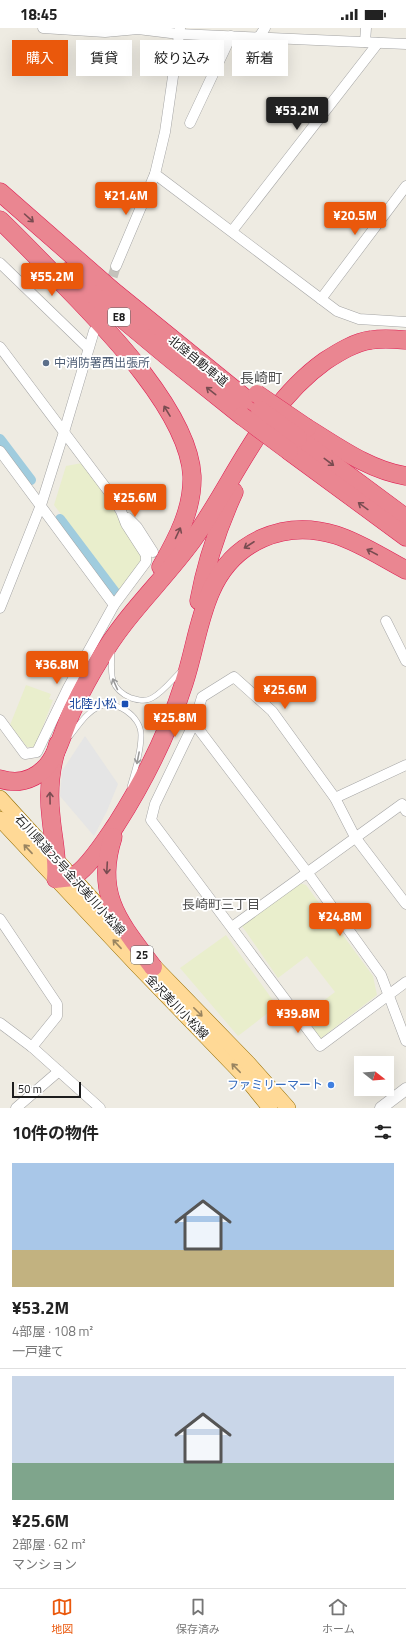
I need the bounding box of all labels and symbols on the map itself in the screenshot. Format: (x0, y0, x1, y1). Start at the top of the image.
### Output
pin: ¥53.2M (264, 97, 330, 131)
pin: ¥21.4M (93, 182, 159, 216)
pin: ¥20.5M (322, 202, 388, 236)
one-way arrow (24, 213, 34, 223)
pin: ¥55.2M (19, 263, 85, 297)
road number: E8 (108, 308, 130, 326)
street label: 北陸自動車道 (164, 331, 232, 391)
place label: 中消防署西出張所 (54, 353, 150, 372)
marker: 中消防署西出張所 (41, 358, 51, 368)
district label: 長崎町 (240, 367, 282, 388)
one-way arrow (206, 387, 217, 396)
one-way arrow (163, 405, 171, 417)
one-way arrow (323, 457, 334, 466)
pin: ¥25.6M (102, 484, 168, 518)
one-way arrow (358, 502, 369, 510)
one-way arrow (175, 528, 182, 540)
one-way arrow (244, 541, 255, 549)
one-way arrow (366, 548, 378, 555)
pin: ¥36.8M (24, 651, 90, 685)
pin: ¥25.6M (252, 676, 318, 710)
one-way arrow (111, 679, 118, 691)
place label: 北陸小松 (69, 694, 117, 713)
marker: 北陸小松 (120, 699, 130, 709)
pin: ¥25.8M (142, 704, 208, 738)
one-way arrow (133, 751, 141, 764)
one-way arrow (46, 792, 53, 805)
street label: 石川県道25号金沢美川小松線 (11, 810, 130, 940)
one-way arrow (23, 844, 32, 854)
one-way arrow (103, 861, 110, 874)
district label: 長崎町三丁目 (182, 894, 260, 914)
pin: ¥24.8M (307, 903, 373, 937)
one-way arrow (112, 939, 122, 949)
road number: 25 (131, 946, 153, 964)
street label: 金沢美川小松線 (141, 970, 213, 1043)
pin: ¥39.8M (265, 1000, 331, 1034)
one-way arrow (192, 1006, 202, 1016)
north arrow (354, 1056, 394, 1096)
one-way arrow (231, 1063, 241, 1073)
place label: ファミリーマート (227, 1075, 323, 1094)
scale bar (12, 1080, 81, 1099)
marker: ファミリーマート (326, 1080, 336, 1090)

